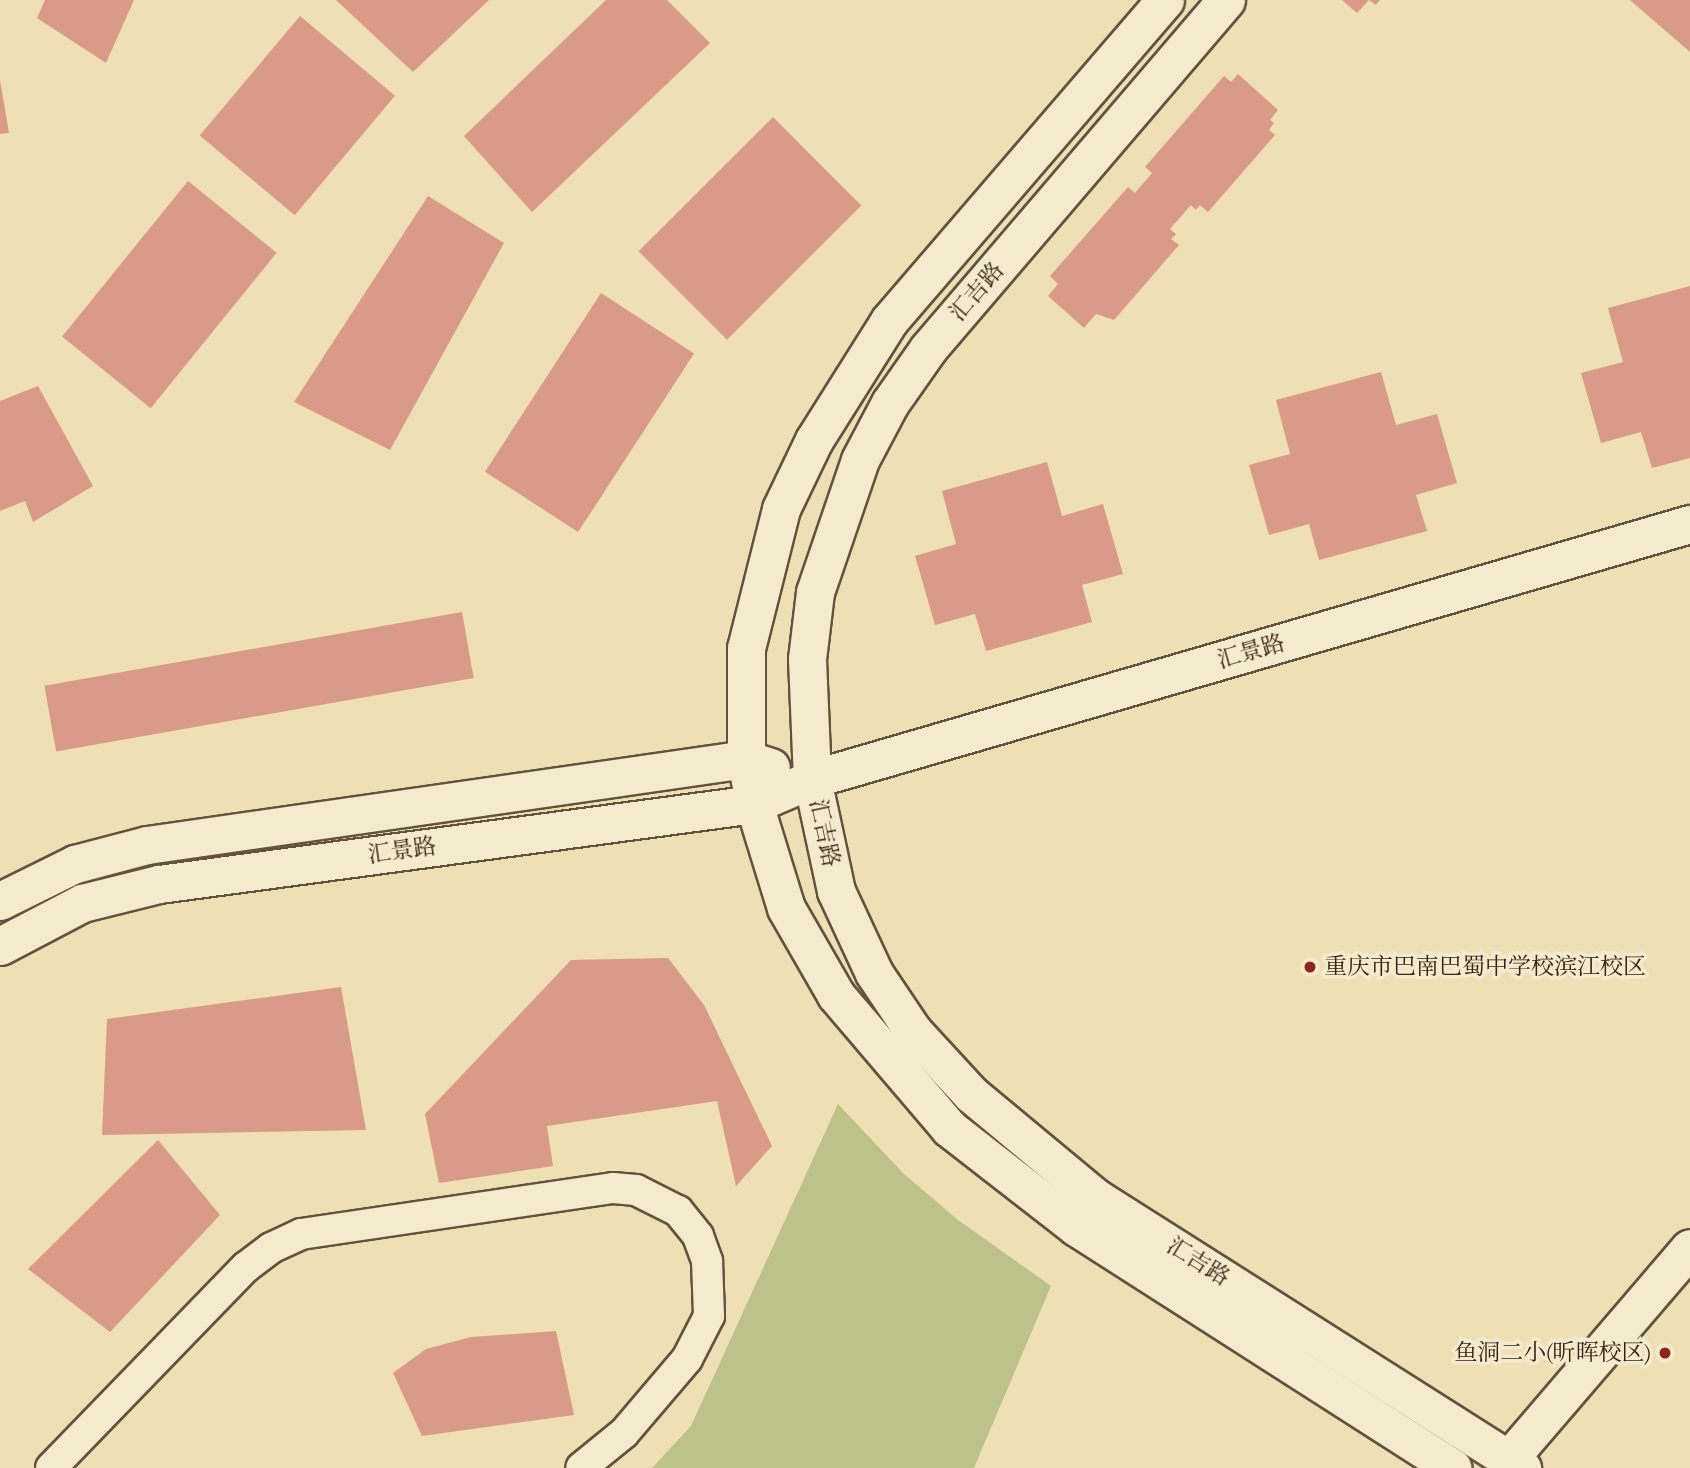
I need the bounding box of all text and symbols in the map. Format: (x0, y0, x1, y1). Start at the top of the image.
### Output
street label: 汇吉路 (944, 257, 1010, 327)
street label: 汇景路 (1214, 629, 1288, 675)
street label: 汇吉路 (803, 796, 845, 870)
street label: 汇景路 (366, 833, 438, 869)
place label: 重庆市巴南巴蜀中学校滨江校区 (1324, 953, 1646, 981)
marker: 重庆市巴南巴蜀中学校滨江校区 (1302, 959, 1318, 975)
street label: 汇吉路 (1161, 1232, 1235, 1292)
place label: 鱼洞二小(昕晖校区) (1454, 1339, 1651, 1367)
marker: 鱼洞二小(昕晖校区) (1657, 1345, 1673, 1361)

